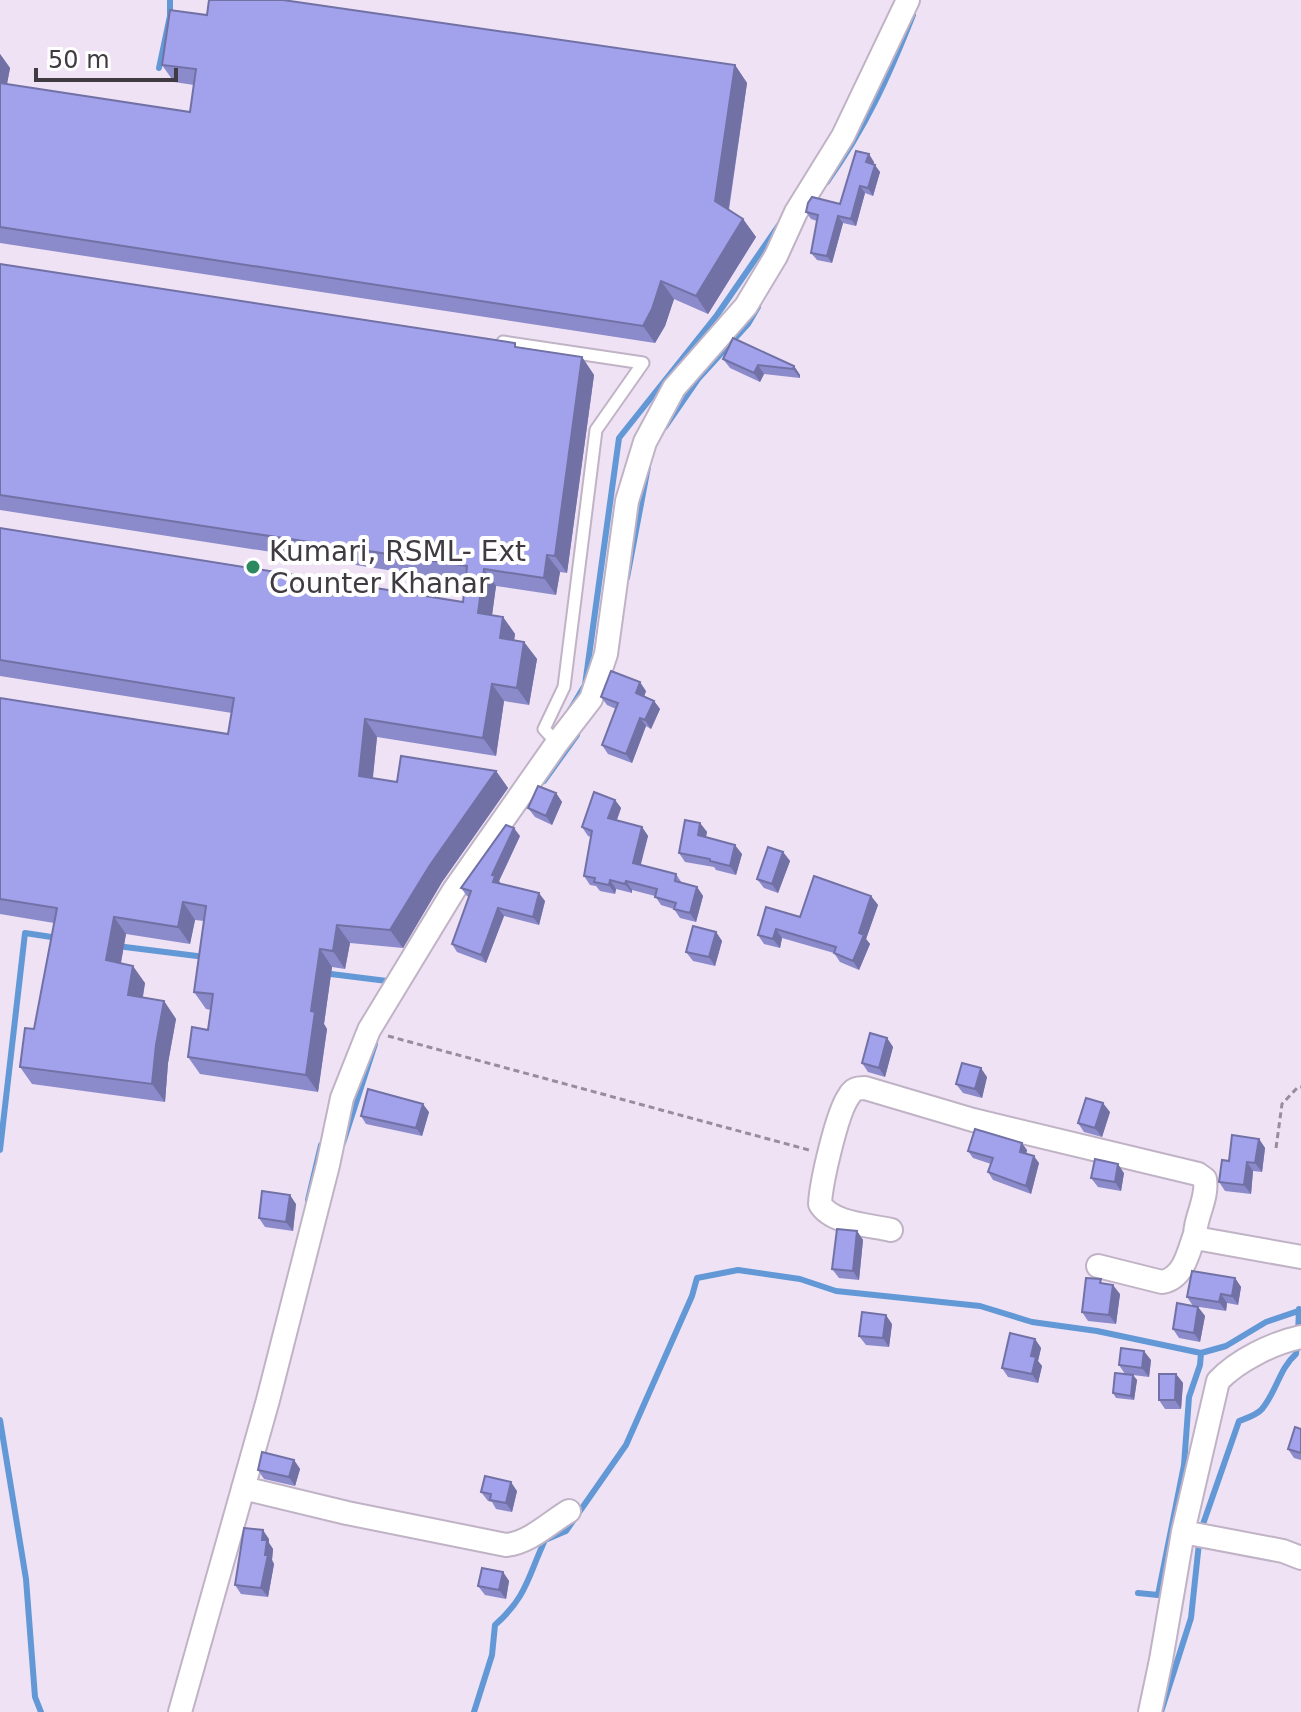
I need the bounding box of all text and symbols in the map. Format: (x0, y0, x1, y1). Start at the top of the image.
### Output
scale bar (36, 32, 176, 82)
text: 50 m (48, 46, 110, 74)
place label: Kumari, RSML- Ext Counter Khanar (269, 535, 526, 600)
marker: Kumari, RSML- Ext Counter Khanar (244, 558, 262, 576)

